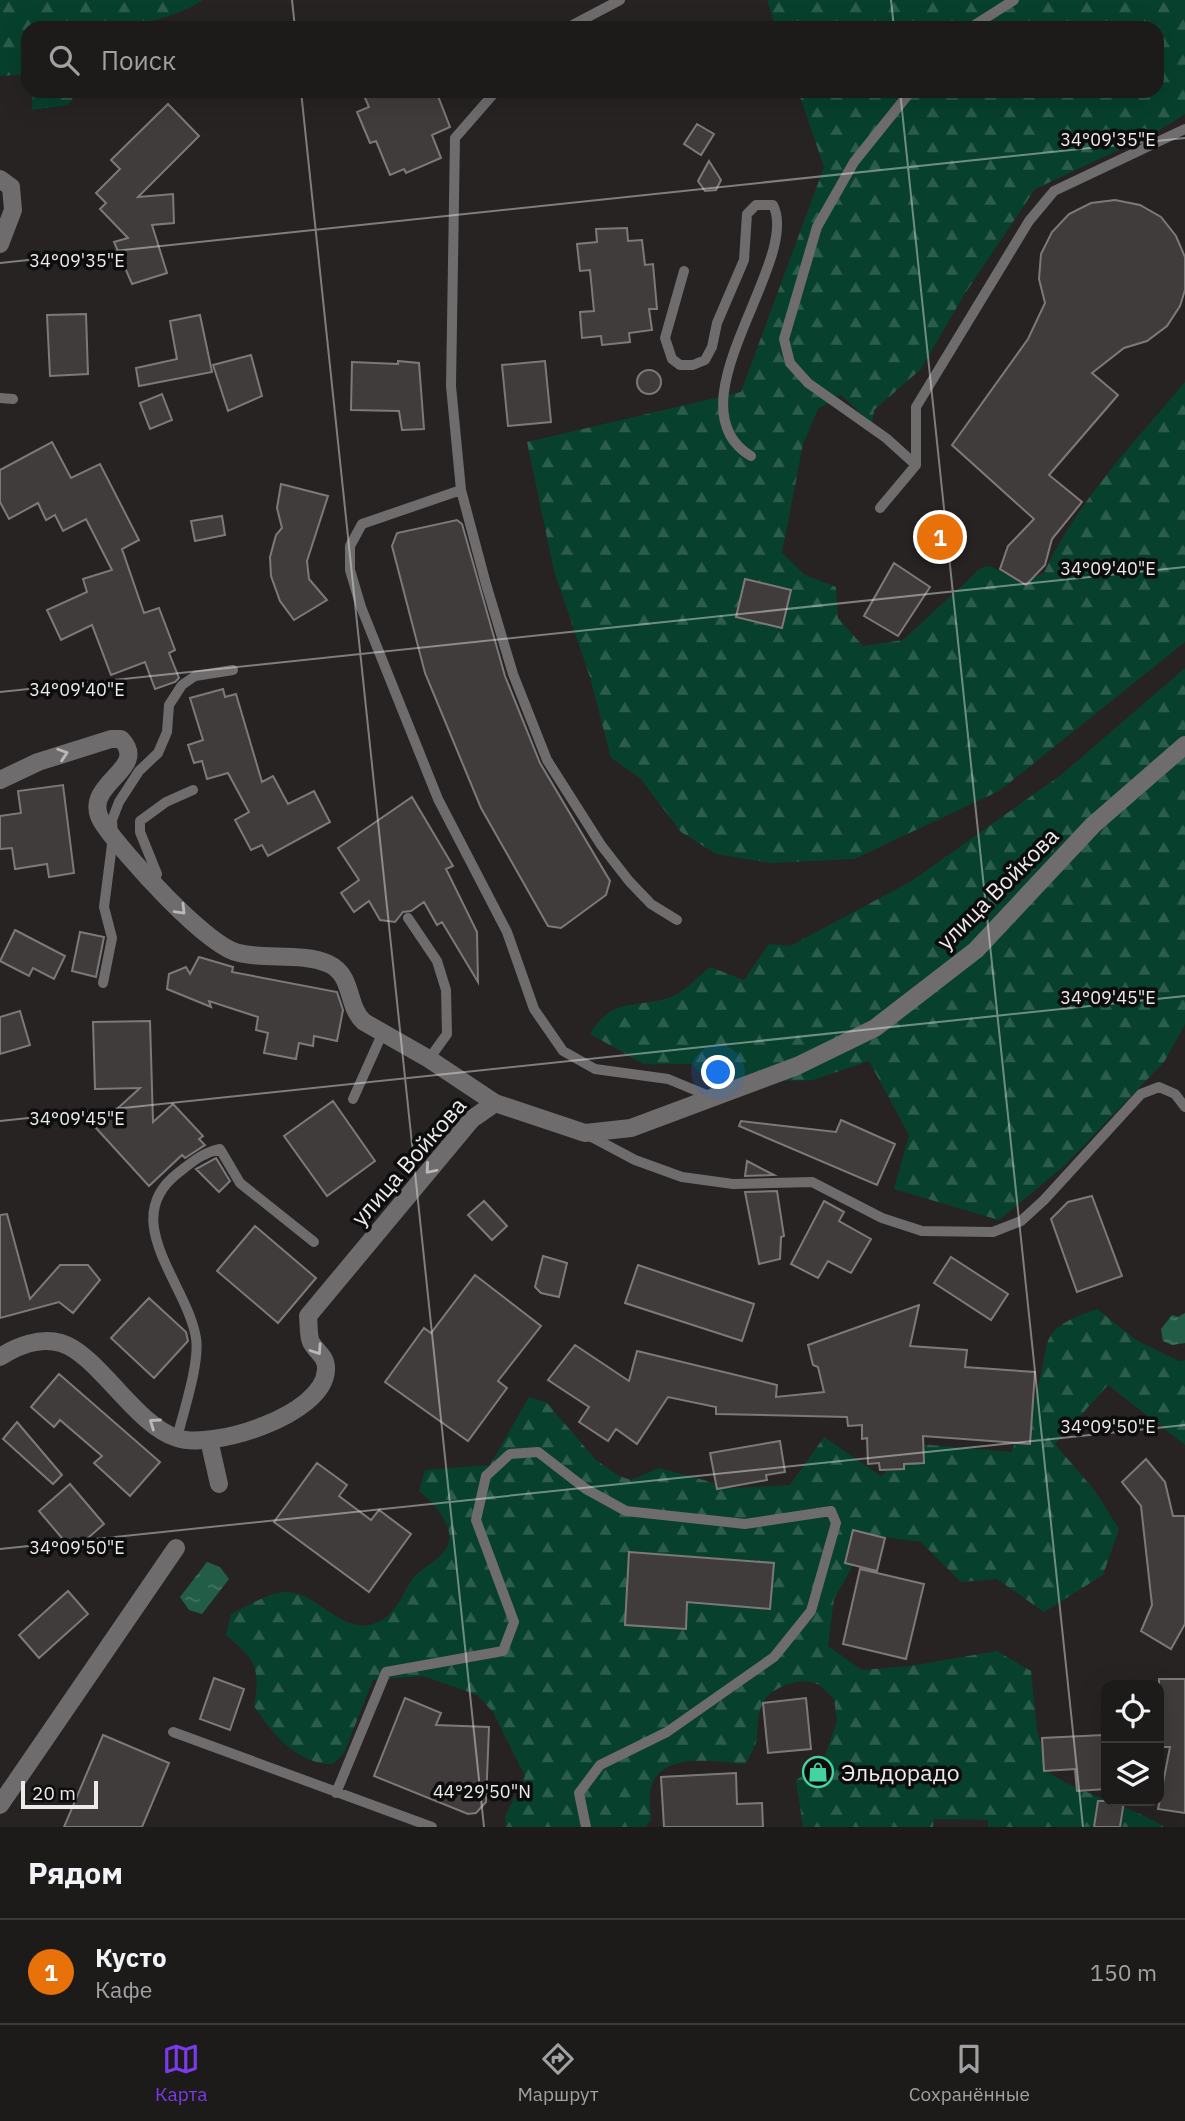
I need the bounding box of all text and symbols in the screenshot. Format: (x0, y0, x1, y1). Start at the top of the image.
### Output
search box (21, 21, 1164, 98)
icon: search (45, 41, 83, 79)
text: Поиск (101, 43, 176, 77)
text: 34°09'35"E (1060, 128, 1156, 151)
text: 34°09'35"E (29, 249, 125, 272)
pin: 1 (917, 511, 963, 563)
text: 34°09'40"E (1060, 557, 1156, 580)
text: 34°09'40"E (29, 678, 125, 701)
one-way arrow (56, 748, 69, 762)
street label: улица Войкова (930, 821, 1064, 955)
one-way arrow (172, 901, 185, 914)
text: 34°09'45"E (1060, 986, 1156, 1009)
your location (701, 1055, 735, 1089)
street label: улица Войкова (344, 1091, 472, 1231)
text: 34°09'45"E (29, 1107, 125, 1130)
one-way arrow (426, 1161, 438, 1174)
one-way arrow (309, 1342, 322, 1355)
text: 34°09'50"E (1060, 1415, 1156, 1438)
one-way arrow (149, 1419, 162, 1431)
text: 34°09'50"E (29, 1536, 125, 1559)
map controls (1101, 1680, 1164, 1806)
button: locate (1101, 1680, 1164, 1743)
button: layers (1101, 1743, 1164, 1806)
shop icon: Эльдорадо (801, 1755, 835, 1789)
place label: Эльдорадо (841, 1757, 960, 1787)
scale bar (21, 1778, 98, 1810)
text: 44°29'50"N (433, 1780, 531, 1803)
text: 20 m (32, 1781, 76, 1805)
text: Рядом (28, 1853, 123, 1892)
text: Кусто (95, 1940, 167, 1974)
text: 1 (44, 1957, 58, 1987)
text: 150 m (1090, 1957, 1157, 1987)
text: Кафе (95, 1974, 152, 2004)
tab: Карта (155, 2040, 207, 2106)
tab: Маршрут (517, 2040, 599, 2106)
tab: Сохранённые (909, 2040, 1030, 2106)

